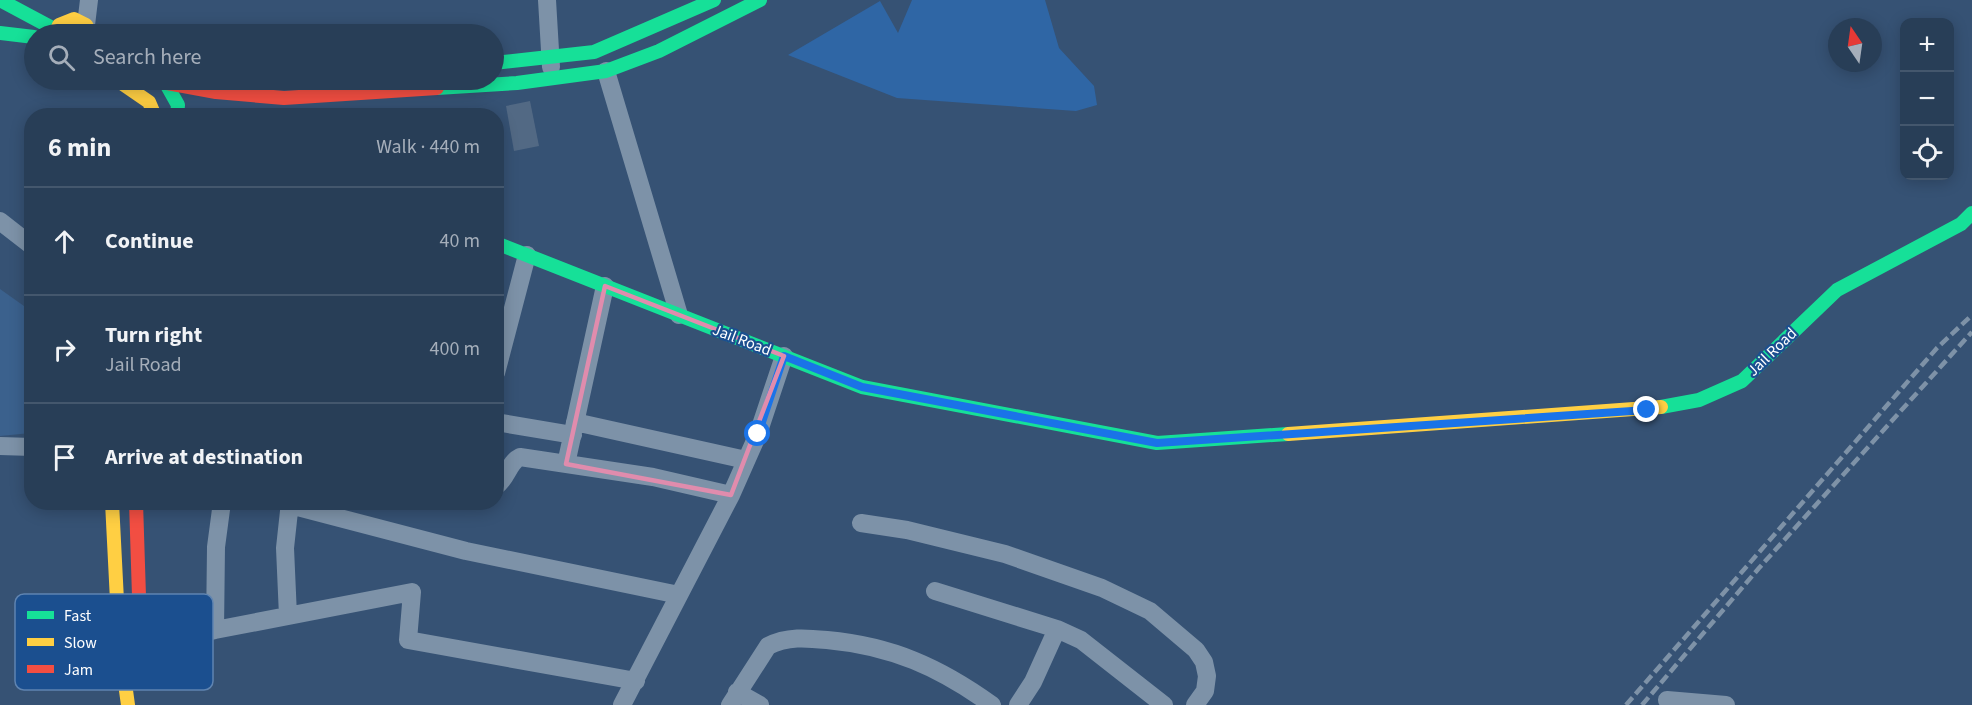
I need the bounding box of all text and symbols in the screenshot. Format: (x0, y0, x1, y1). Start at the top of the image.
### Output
north arrow (1828, 18, 1882, 72)
map controls (1900, 18, 1954, 180)
button: + (1900, 18, 1954, 72)
search box (24, 24, 504, 90)
icon: search (45, 41, 78, 74)
text: Search here (93, 41, 201, 73)
button: − (1900, 72, 1954, 126)
button: locate (1900, 126, 1954, 180)
text: 6 min (48, 129, 111, 166)
text: Walk · 440 m (376, 133, 480, 161)
icon: ahead (48, 225, 81, 258)
text: Continue (105, 225, 194, 257)
text: 40 m (440, 227, 480, 255)
text: Turn right (105, 319, 202, 351)
street label: Jail Road (709, 319, 775, 361)
street label: Jail Road (1742, 323, 1802, 381)
icon: right (48, 333, 81, 366)
text: 400 m (430, 335, 480, 363)
text: Jail Road (105, 351, 182, 379)
route end (1633, 396, 1659, 422)
route start (744, 420, 770, 446)
icon: arrive (48, 441, 81, 474)
text: Arrive at destination (105, 441, 303, 473)
legend (15, 594, 213, 690)
text: Fast (64, 605, 92, 627)
text: Slow (64, 632, 97, 654)
text: Jam (64, 659, 93, 681)

